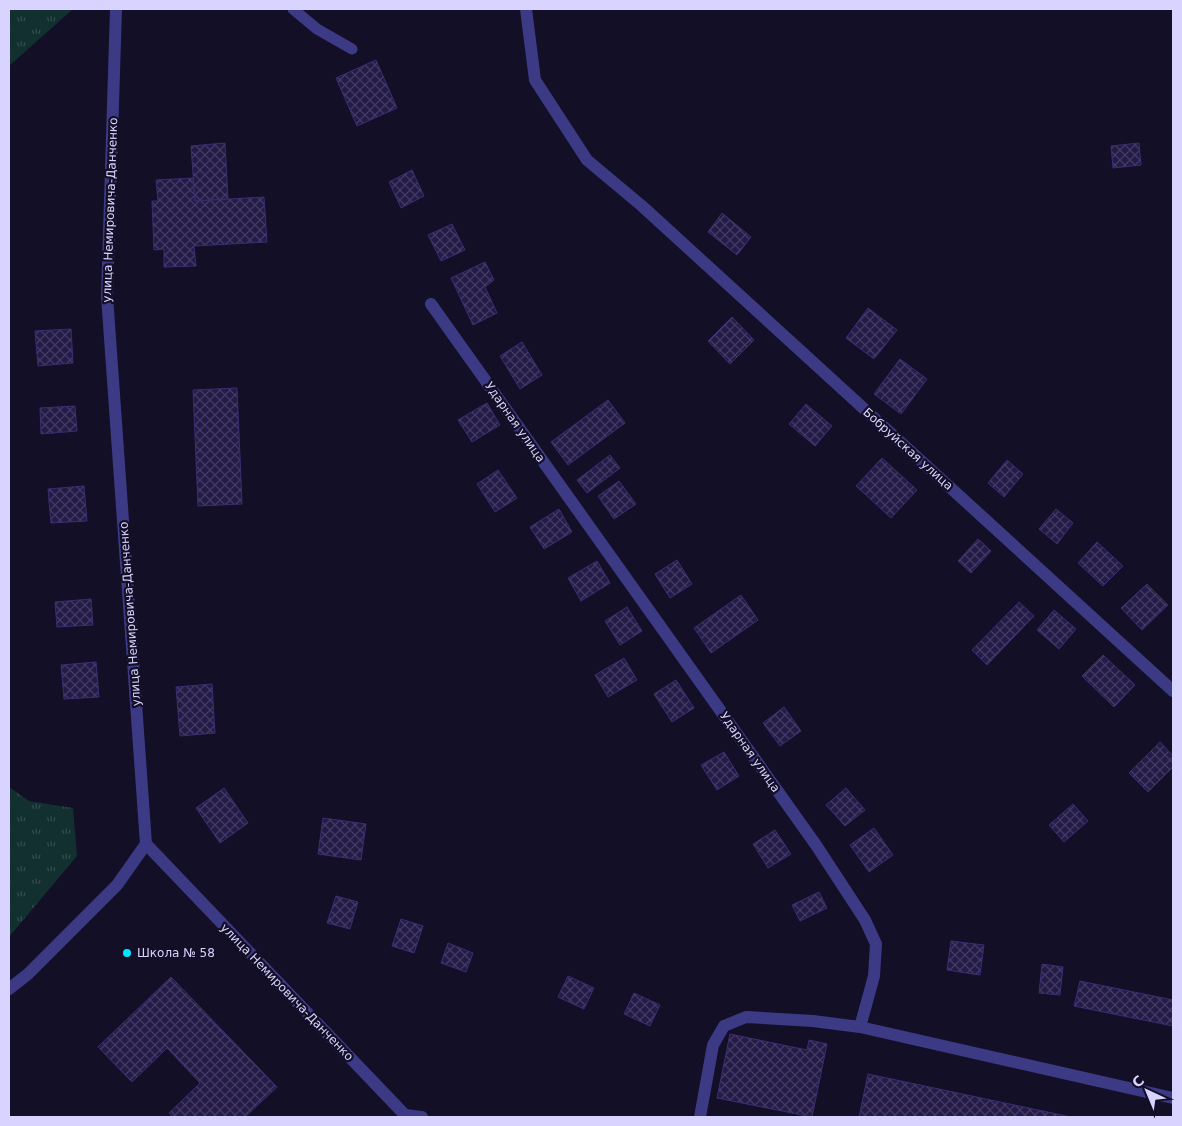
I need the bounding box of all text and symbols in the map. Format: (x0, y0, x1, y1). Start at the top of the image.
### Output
street label: улица Немировича-Данченко (100, 117, 120, 303)
street label: Ударная улица (482, 379, 548, 465)
street label: Бобруйская улица (860, 405, 956, 493)
street label: улица Немировича-Данченко (117, 521, 143, 707)
street label: Ударная улица (717, 709, 783, 795)
street label: улица Немировича-Данченко (218, 921, 356, 1063)
place label: Школа № 58 (137, 946, 215, 960)
marker: Школа № 58 (121, 947, 133, 959)
north arrow (1122, 1066, 1172, 1116)
text: С (1129, 1072, 1147, 1091)

